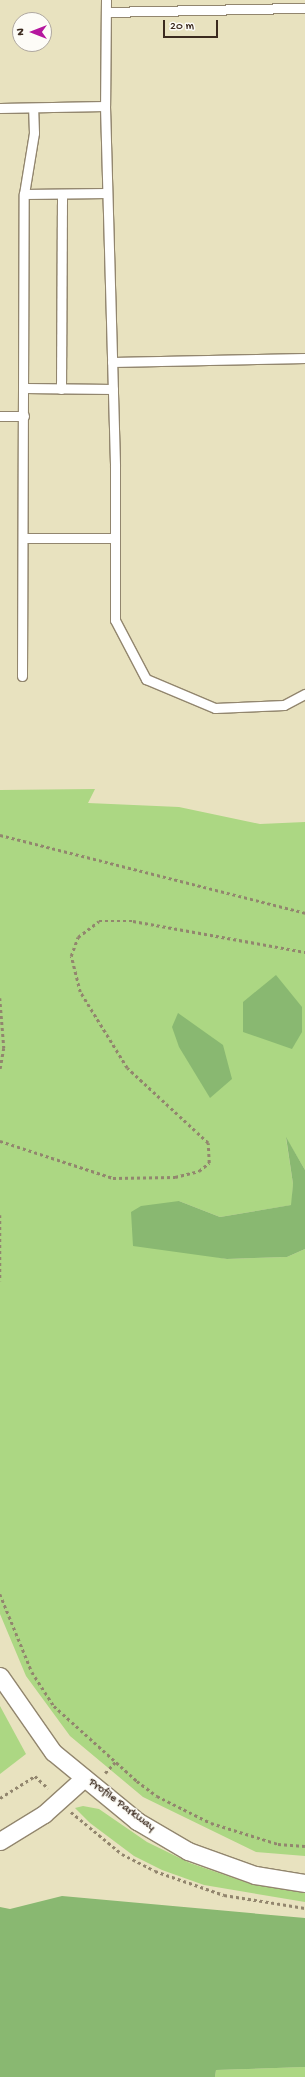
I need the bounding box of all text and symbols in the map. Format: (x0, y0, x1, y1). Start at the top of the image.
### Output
north arrow (12, 12, 52, 52)
scale bar (165, 12, 220, 38)
text: 20 m (170, 20, 194, 34)
text: N (15, 28, 27, 36)
street label: Profile Parkway (85, 1776, 157, 1836)

